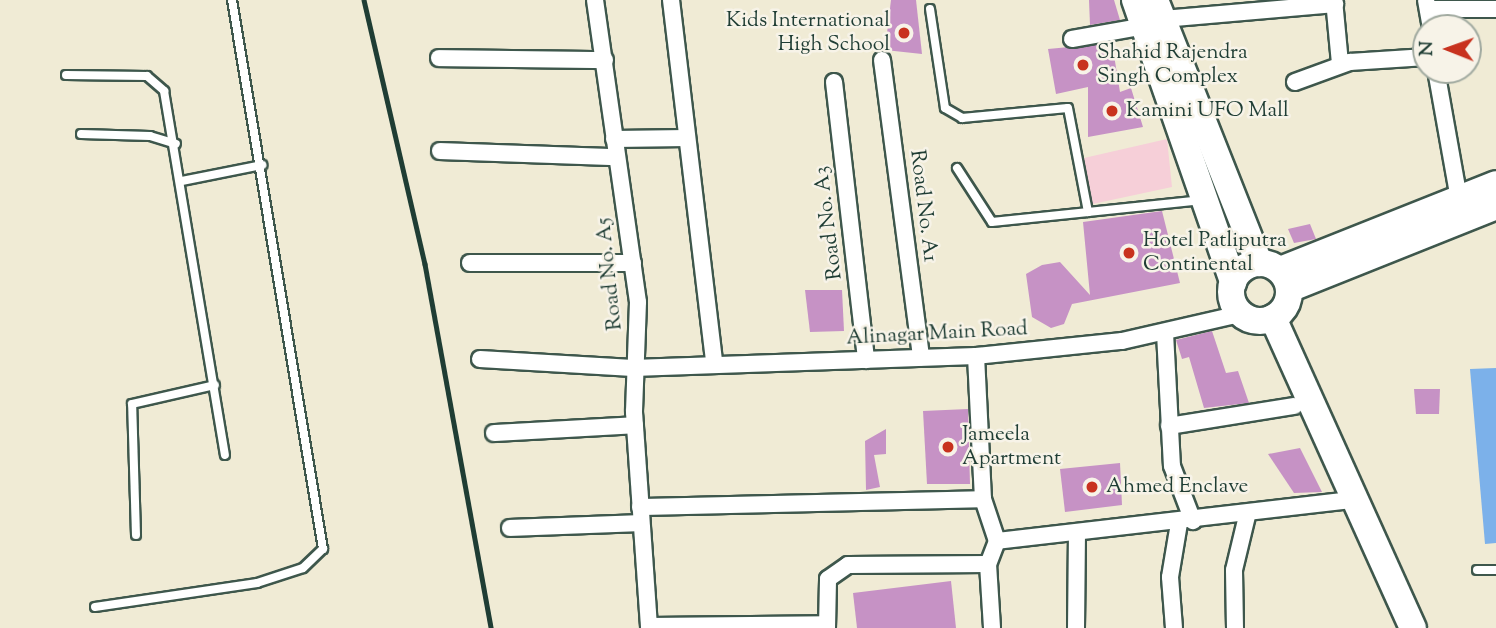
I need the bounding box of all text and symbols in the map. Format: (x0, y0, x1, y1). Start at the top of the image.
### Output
place label: Kids International High School (726, 8, 890, 58)
north arrow (1412, 14, 1482, 84)
marker: Kids International High School (896, 25, 912, 41)
place label: Shahid Rajendra Singh Complex (1097, 40, 1248, 90)
text: N (1414, 41, 1441, 56)
marker: Shahid Rajendra Singh Complex (1075, 57, 1091, 73)
place label: Kamini UFO Mall (1126, 98, 1289, 124)
marker: Kamini UFO Mall (1104, 103, 1120, 119)
street label: Road No. A1 (904, 148, 942, 264)
street label: Road No. A3 (810, 165, 848, 281)
street label: Road No. A5 (592, 216, 628, 332)
place label: Hotel Patliputra Continental (1143, 228, 1287, 278)
marker: Hotel Patliputra Continental (1121, 245, 1137, 261)
street label: Alinagar Main Road (846, 317, 1028, 351)
place label: Jameela Apartment (962, 422, 1061, 472)
marker: Jameela Apartment (940, 439, 956, 455)
place label: Ahmed Enclave (1106, 474, 1248, 500)
marker: Ahmed Enclave (1084, 479, 1100, 495)

